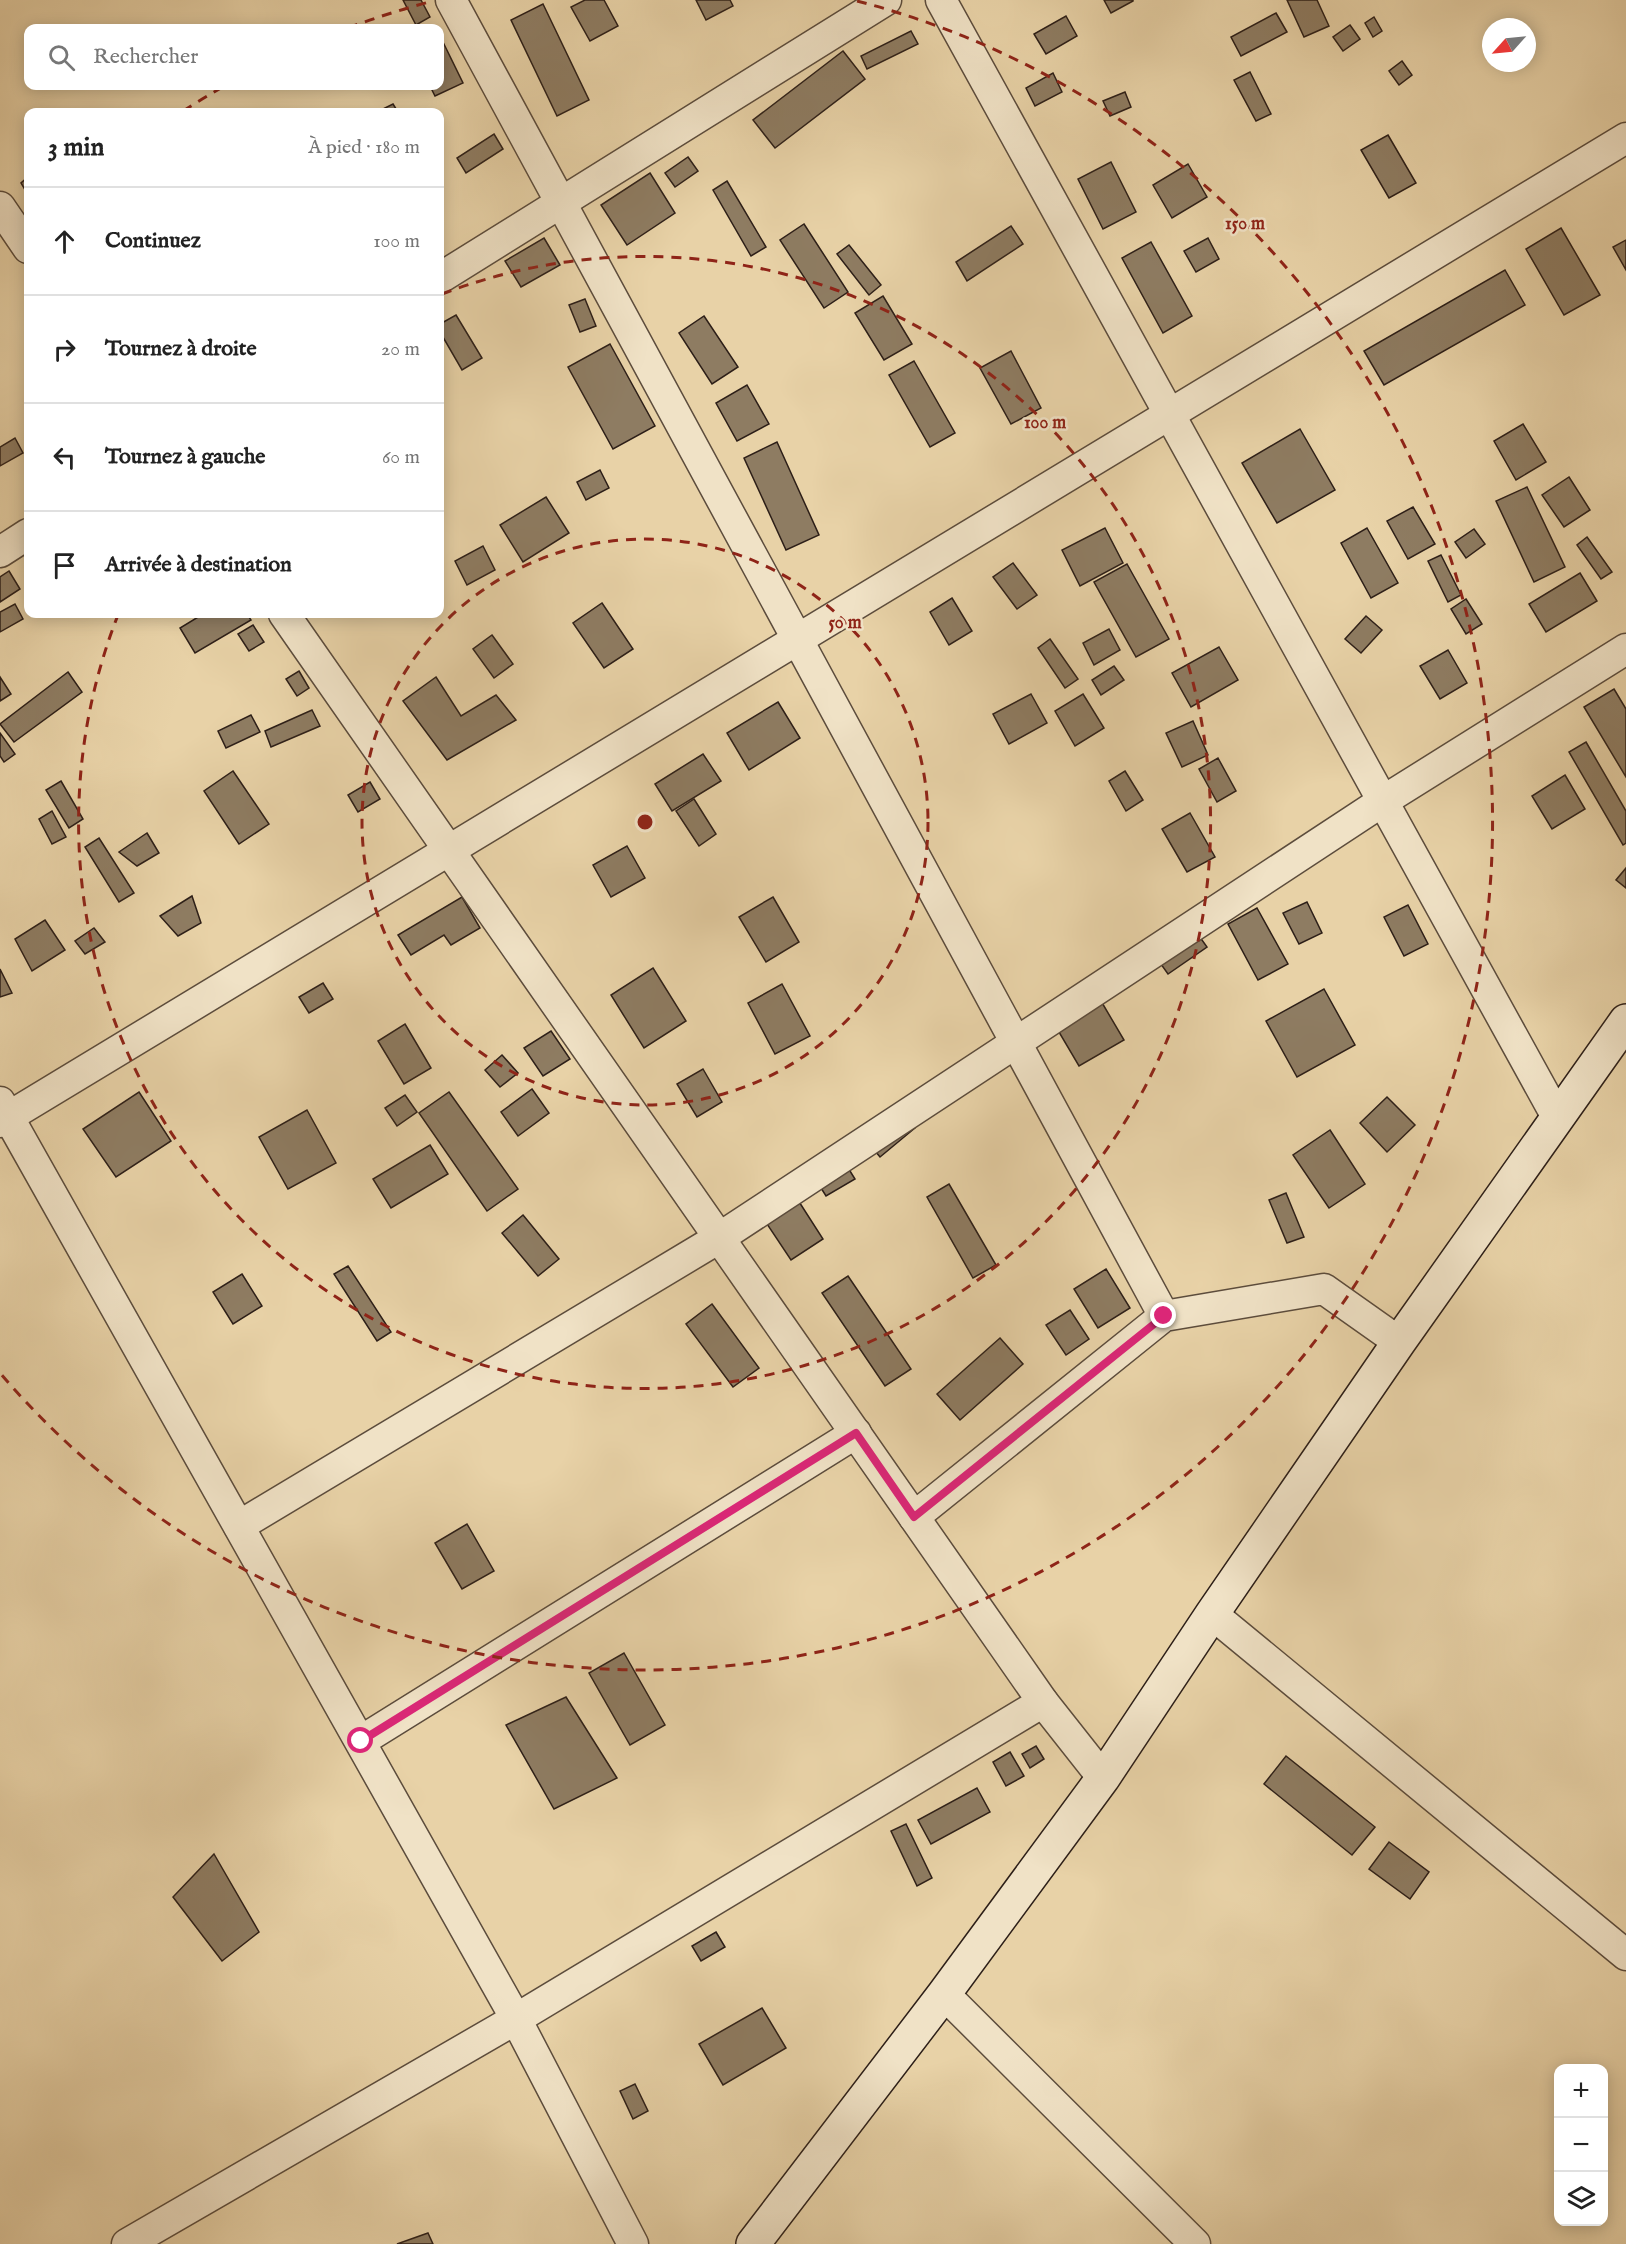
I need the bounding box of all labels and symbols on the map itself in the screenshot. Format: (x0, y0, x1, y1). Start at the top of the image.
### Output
north arrow (1482, 18, 1536, 72)
text: 150 m (1225, 213, 1265, 236)
text: 100 m (1024, 412, 1066, 435)
text: 50 m (828, 612, 862, 635)
centre of rings (635, 812, 655, 832)
route end (1150, 1302, 1176, 1328)
route start (347, 1727, 373, 1753)

